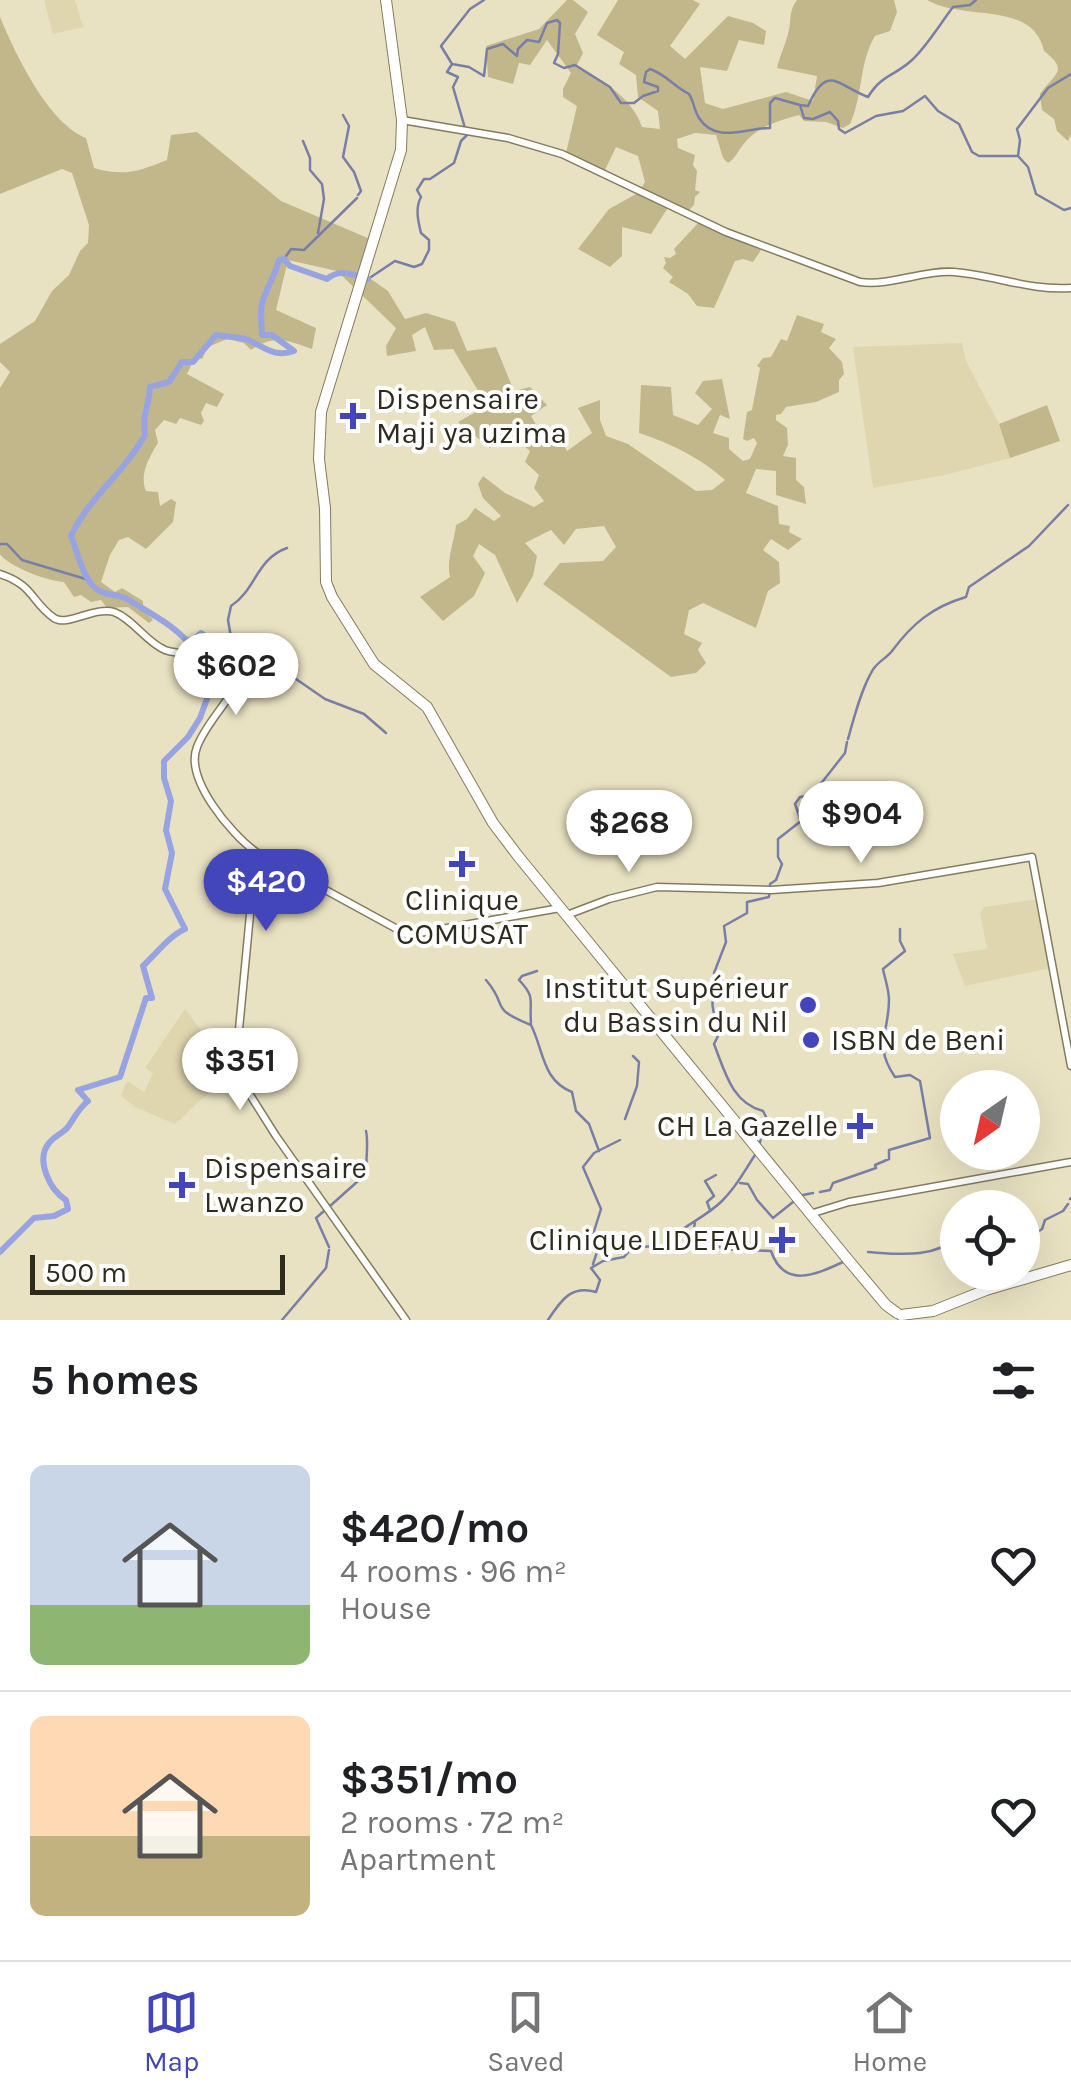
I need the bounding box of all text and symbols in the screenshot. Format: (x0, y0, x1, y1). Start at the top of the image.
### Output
place label: Dispensaire Maji ya uzima (376, 381, 567, 451)
marker: Dispensaire Maji ya uzima (340, 403, 366, 429)
pin: $602 (177, 633, 295, 718)
text: $602 (195, 647, 277, 684)
pin: $904 (802, 781, 920, 866)
pin: $268 (570, 790, 688, 875)
text: $904 (821, 795, 901, 832)
text: $268 (588, 804, 670, 841)
pin: $420 (207, 849, 325, 934)
marker: Clinique COMUSAT (449, 851, 475, 877)
text: $420 (226, 863, 306, 900)
place label: Clinique COMUSAT (396, 882, 528, 952)
place label: Institut Supérieur du Bassin du Nil (544, 970, 788, 1040)
marker: Institut Supérieur du Bassin du Nil (797, 994, 819, 1016)
place label: ISBN de Beni (831, 1022, 1005, 1058)
pin: $351 (181, 1028, 299, 1113)
marker: ISBN de Beni (800, 1029, 822, 1051)
text: $351 (204, 1042, 276, 1079)
north arrow (940, 1070, 1040, 1170)
map controls (940, 1070, 1040, 1290)
place label: CH La Gazelle (657, 1108, 838, 1144)
marker: CH La Gazelle (847, 1113, 873, 1139)
place label: Dispensaire Lwanzo (204, 1150, 367, 1220)
marker: Dispensaire Lwanzo (169, 1172, 195, 1198)
button: locate (940, 1190, 1040, 1290)
place label: Clinique LIDEFAU (529, 1222, 760, 1258)
marker: Clinique LIDEFAU (769, 1227, 795, 1253)
scale bar (30, 1250, 285, 1294)
text: 500 m (45, 1256, 127, 1289)
icon: filters (986, 1353, 1041, 1408)
text: 5 homes (30, 1355, 199, 1405)
text: $420/mo (340, 1503, 529, 1553)
icon: home (110, 1505, 230, 1625)
icon: heart (986, 1538, 1041, 1593)
text: 4 rooms · 96 m² (340, 1553, 567, 1590)
text: House (340, 1590, 432, 1627)
text: $351/mo (340, 1754, 518, 1804)
icon: home (110, 1756, 230, 1876)
icon: heart (986, 1789, 1041, 1844)
text: 2 rooms · 72 m² (340, 1804, 564, 1841)
text: Apartment (340, 1841, 496, 1878)
tab: Map (144, 1985, 199, 2078)
tab: Saved (487, 1985, 565, 2078)
tab: Home (852, 1985, 927, 2078)

